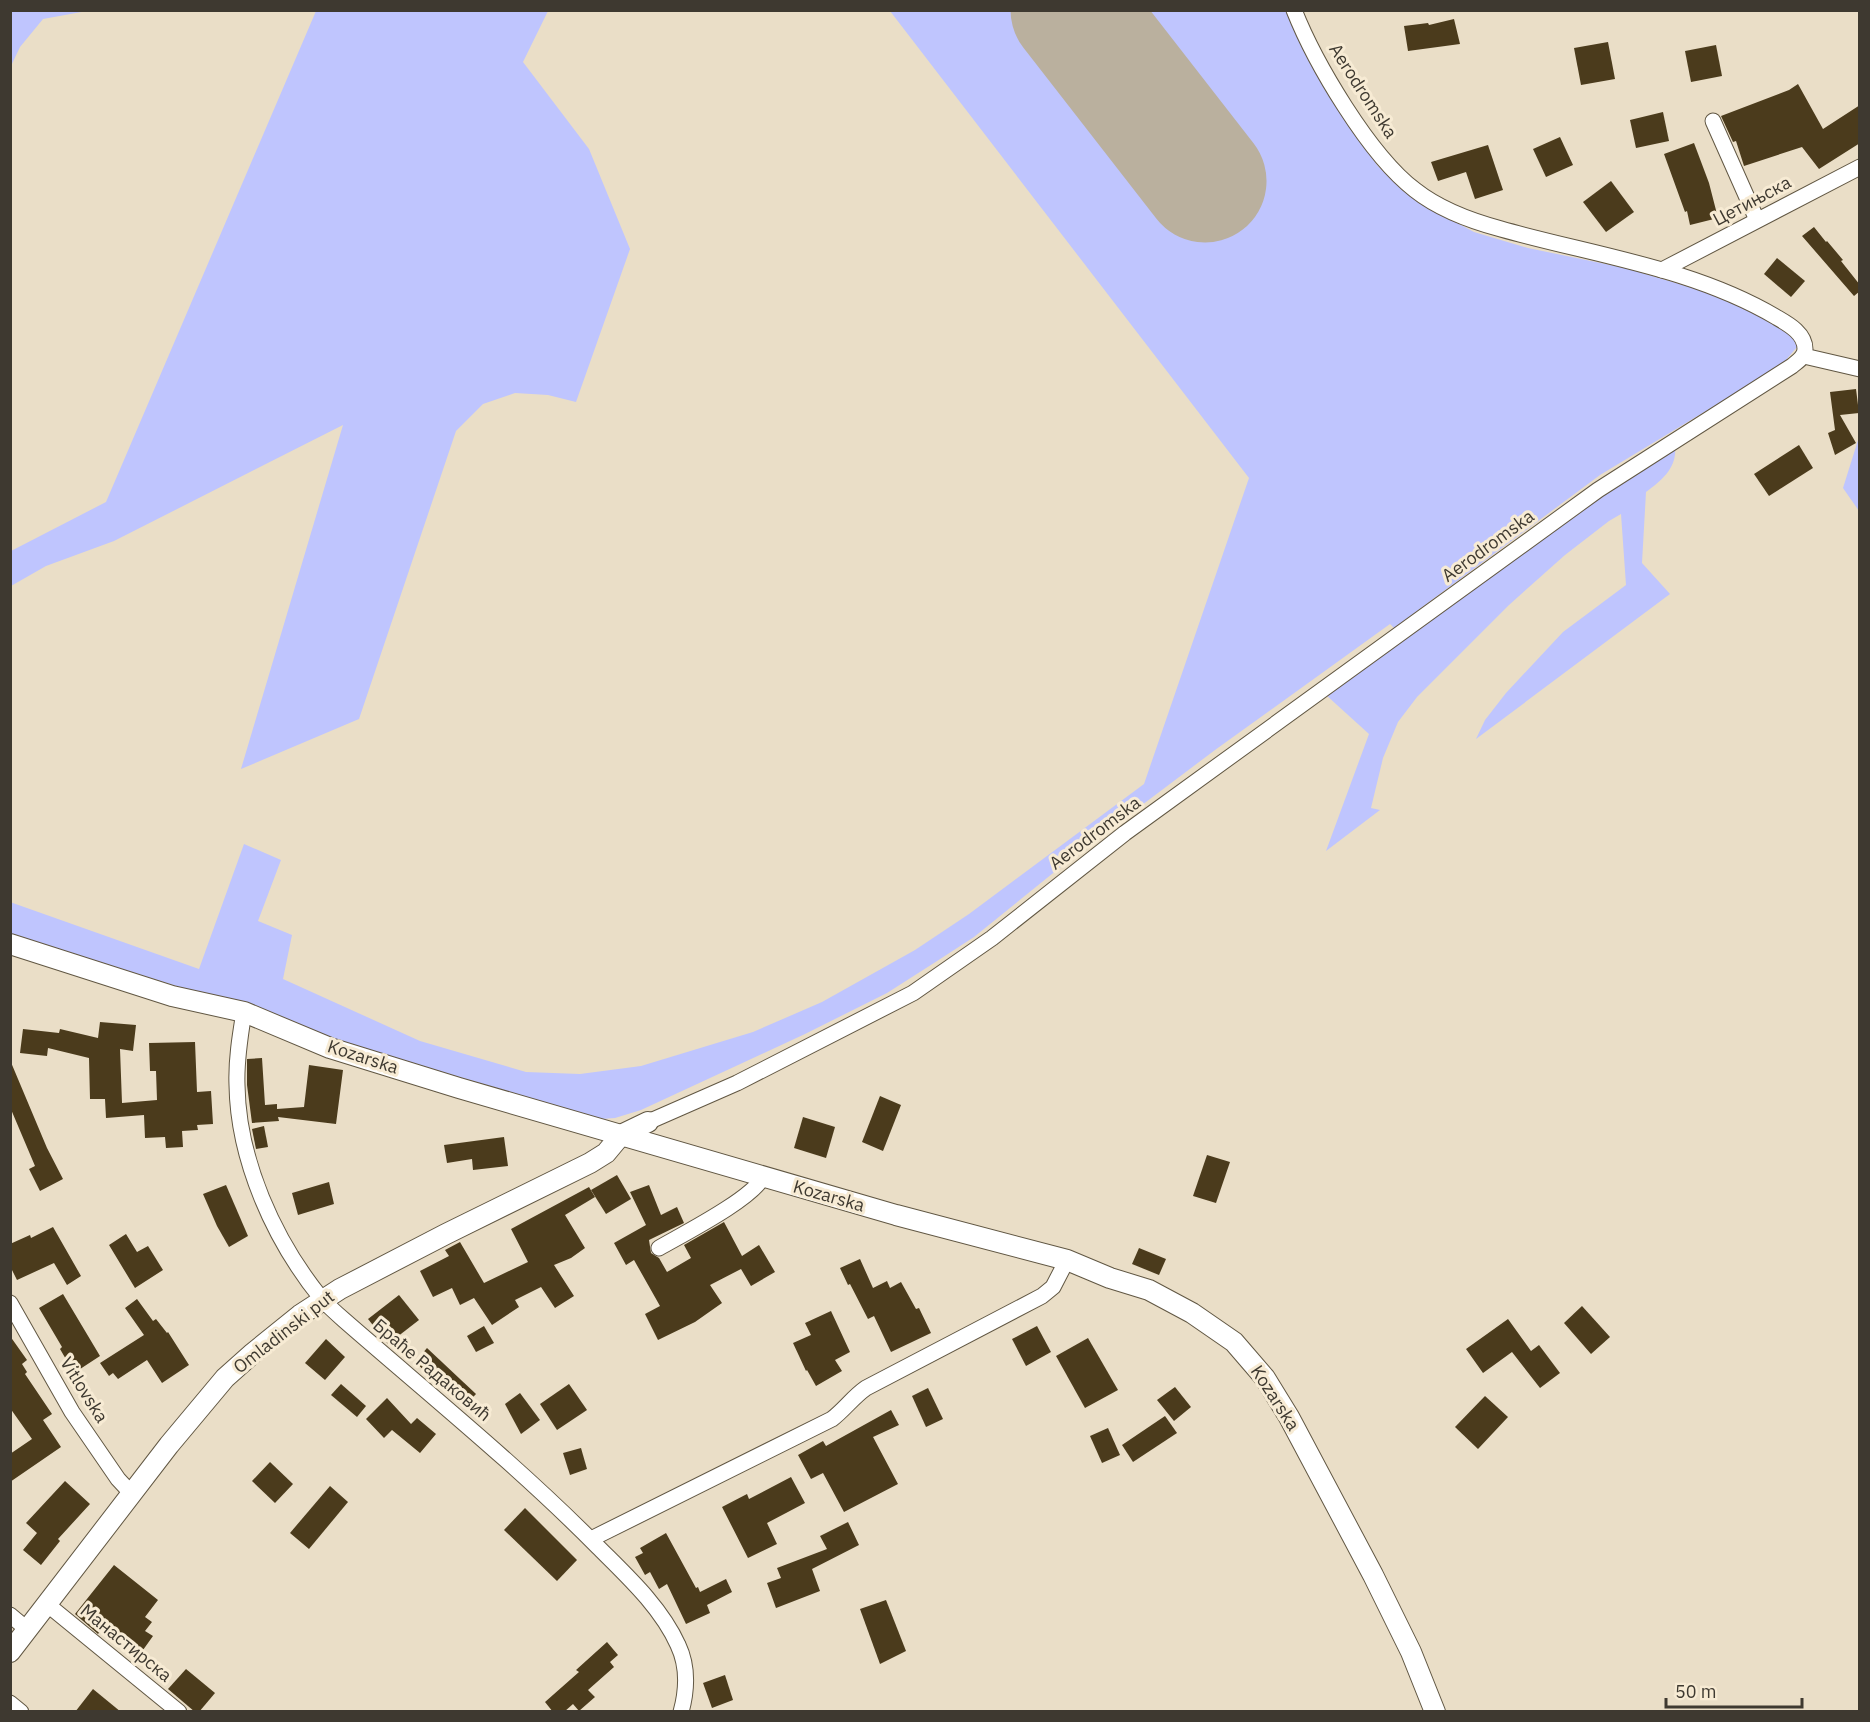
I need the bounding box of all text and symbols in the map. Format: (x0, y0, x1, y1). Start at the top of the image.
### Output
street label: Aerodromska (1324, 39, 1403, 143)
street label: Цетињска (1709, 170, 1795, 231)
street label: Aerodromska (1437, 504, 1539, 587)
street label: Aerodromska (1044, 791, 1145, 874)
street label: Kozarska (325, 1034, 402, 1079)
street label: Kozarska (791, 1174, 868, 1217)
street label: Omladinski put (228, 1285, 339, 1378)
street label: Браће Радаковић (368, 1313, 496, 1426)
street label: Vitlovska (55, 1353, 114, 1427)
street label: Kozarska (1246, 1361, 1305, 1435)
street label: Манастирска (76, 1599, 177, 1687)
scale bar (1666, 1671, 1802, 1709)
text: 50 m (1675, 1680, 1717, 1703)

